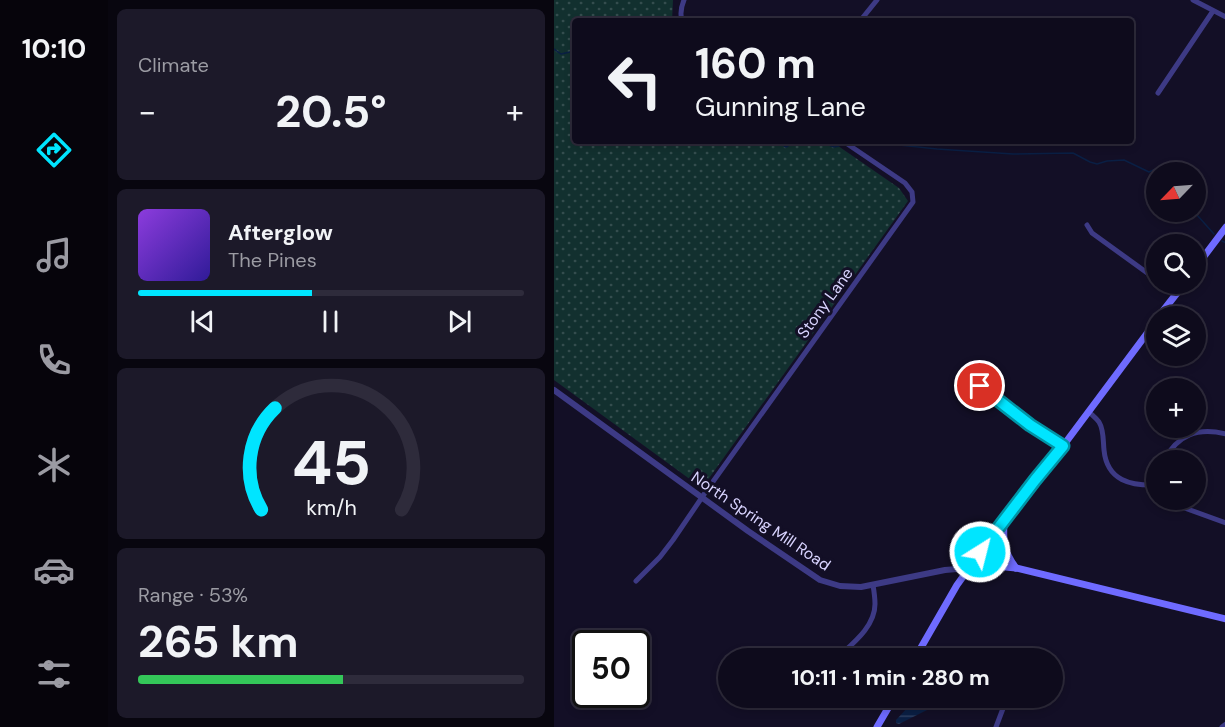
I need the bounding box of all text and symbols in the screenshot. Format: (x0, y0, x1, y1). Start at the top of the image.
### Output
text: 10:10 (22, 31, 86, 66)
text: 160 m (695, 36, 816, 91)
icon: left (596, 42, 674, 120)
text: Climate (138, 52, 209, 78)
text: 20.5° (275, 82, 387, 141)
text: Gunning Lane (695, 89, 866, 124)
text: − (138, 90, 156, 133)
text: + (506, 90, 524, 133)
icon: directions (33, 129, 75, 171)
north arrow (1146, 162, 1206, 222)
map controls (1146, 162, 1206, 510)
text: Afterglow (228, 218, 333, 247)
icon: music (33, 234, 75, 276)
button: search (1146, 234, 1206, 294)
text: The Pines (228, 247, 317, 273)
street label: Stony Lane (792, 264, 858, 342)
icon: previous (186, 305, 219, 338)
icon: pause (314, 305, 347, 338)
icon: next (443, 305, 476, 338)
button: layers (1146, 306, 1206, 366)
icon: phone (33, 339, 75, 381)
pin (954, 360, 1005, 411)
icon: arrive (963, 369, 996, 402)
button: + (1146, 378, 1206, 438)
text: 45 (291, 422, 371, 503)
icon: climate (33, 444, 75, 486)
button: − (1146, 450, 1206, 510)
street label: North Spring Mill Road (687, 467, 835, 575)
text: km/h (306, 495, 356, 523)
position arrow (948, 520, 1012, 584)
icon: car (33, 549, 75, 591)
text: Range · 53% (138, 582, 248, 608)
text: 265 km (138, 612, 299, 671)
speed limit sign: 50 (572, 630, 650, 708)
icon: filters (33, 653, 75, 695)
text: 10:11 · 1 min · 280 m (791, 663, 990, 692)

